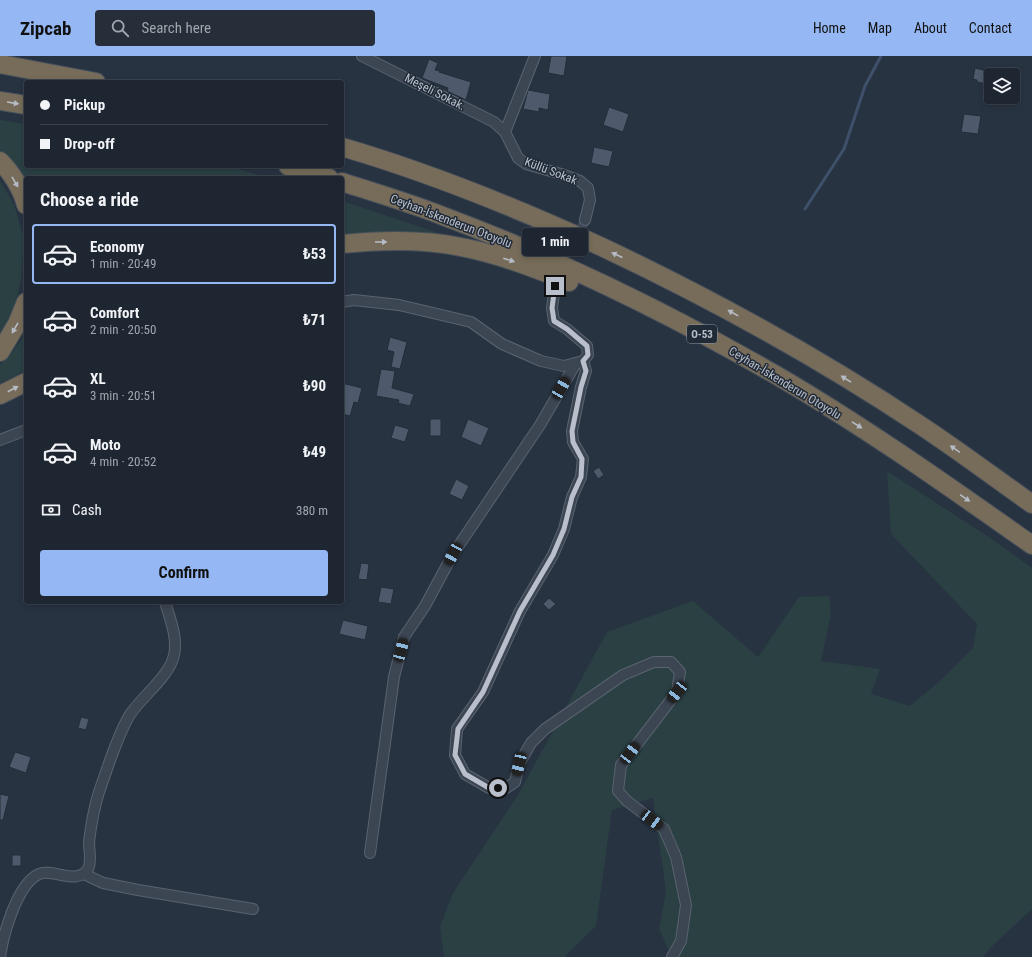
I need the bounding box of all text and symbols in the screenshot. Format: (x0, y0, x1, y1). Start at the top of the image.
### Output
search box (95, 10, 375, 46)
text: Zipcab (20, 17, 71, 40)
icon: search (109, 17, 131, 39)
text: Search here (141, 19, 211, 37)
text: Home (813, 20, 846, 36)
text: Map (868, 20, 892, 36)
text: About (914, 20, 947, 36)
text: Contact (969, 20, 1012, 36)
map controls (984, 68, 1020, 104)
button: layers (984, 68, 1020, 104)
street label: Meşeli Sokak. (402, 71, 468, 113)
text: Pickup (64, 96, 105, 114)
one-way arrow (7, 100, 19, 106)
text: Drop-off (64, 135, 115, 153)
street label: Küllü Sokak (523, 155, 580, 188)
one-way arrow (11, 176, 18, 188)
text: Choose a ride (40, 189, 139, 210)
street label: Ceyhan-İskenderun Otoyolu (388, 190, 514, 251)
callout: 1 min (522, 228, 588, 256)
text: 1 min (541, 234, 569, 249)
icon: car (42, 236, 78, 272)
text: Economy (90, 238, 144, 256)
one-way arrow (375, 239, 388, 245)
text: ₺53 (303, 245, 326, 263)
one-way arrow (612, 252, 623, 258)
text: 1 min · 20:49 (90, 256, 156, 271)
one-way arrow (503, 257, 515, 263)
route end (546, 277, 564, 295)
icon: car (42, 302, 78, 338)
text: Comfort (90, 304, 139, 322)
one-way arrow (727, 310, 739, 317)
text: ₺71 (303, 311, 326, 329)
one-way arrow (11, 322, 18, 334)
text: 2 min · 20:50 (90, 322, 156, 337)
road number: O-53 (687, 325, 717, 343)
street label: Ceyhan-İskenderun Otoyolu (726, 343, 844, 422)
icon: car (42, 368, 78, 404)
text: XL (90, 370, 106, 388)
car (550, 375, 572, 401)
one-way arrow (840, 375, 852, 382)
text: ₺90 (303, 377, 326, 395)
one-way arrow (7, 385, 19, 392)
text: 3 min · 20:51 (90, 388, 156, 403)
one-way arrow (852, 421, 862, 429)
icon: car (42, 434, 78, 470)
text: Moto (90, 436, 121, 454)
text: ₺49 (303, 443, 326, 461)
one-way arrow (949, 445, 960, 453)
text: 4 min · 20:52 (90, 454, 156, 469)
one-way arrow (959, 494, 970, 502)
icon: cash (40, 499, 62, 521)
text: Cash (72, 501, 102, 519)
text: 380 m (296, 503, 328, 518)
car (442, 541, 464, 567)
button: Confirm (40, 550, 328, 596)
car (392, 637, 410, 663)
car (665, 679, 689, 705)
car (618, 740, 642, 766)
car (510, 751, 528, 777)
route start (489, 779, 507, 797)
car (639, 808, 665, 832)

